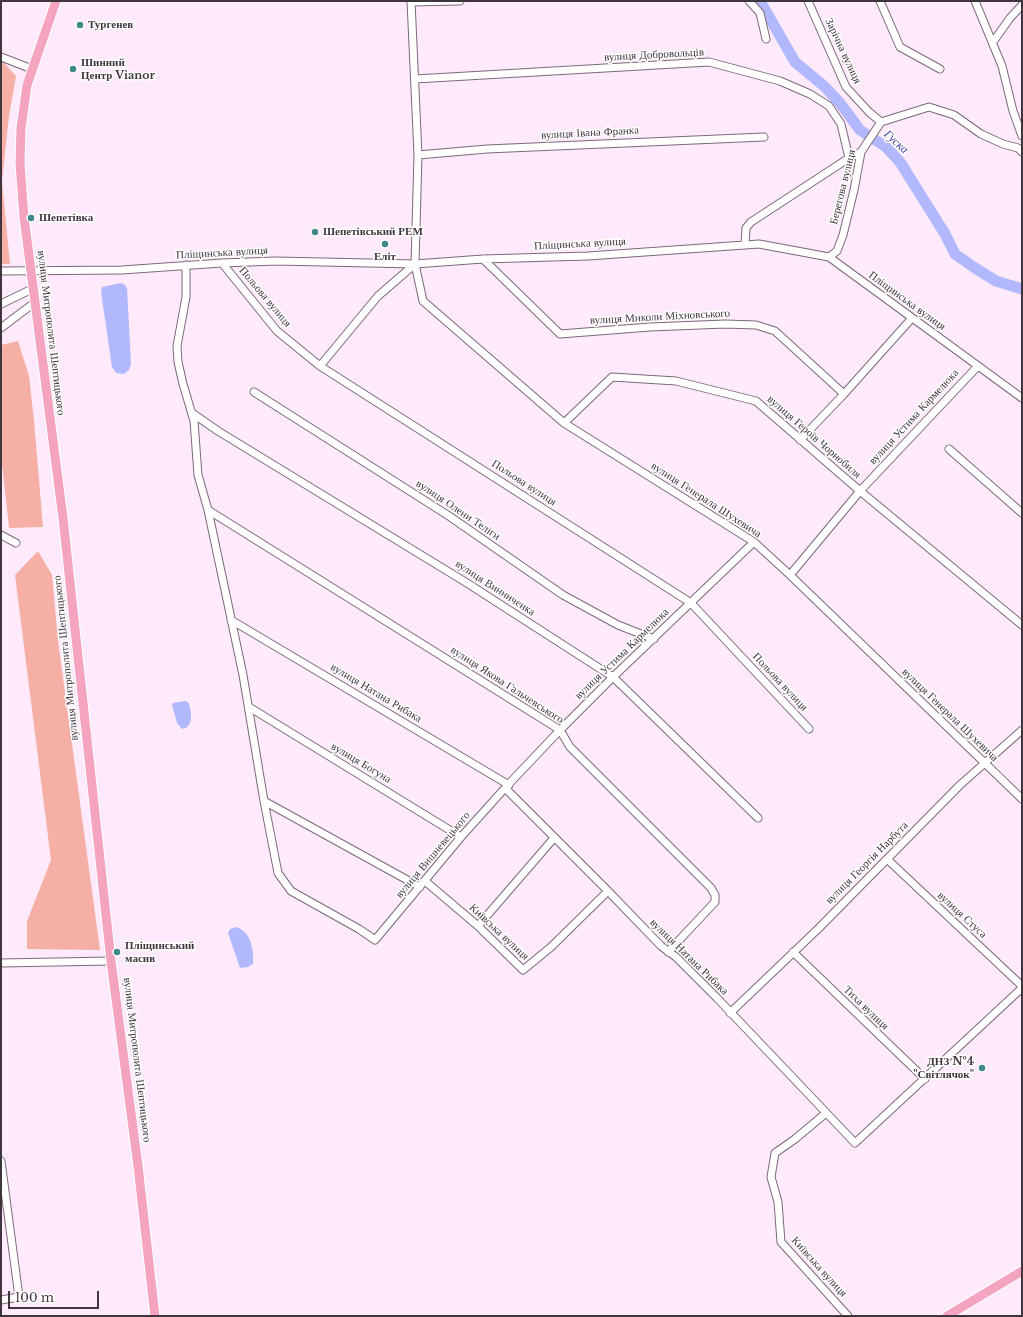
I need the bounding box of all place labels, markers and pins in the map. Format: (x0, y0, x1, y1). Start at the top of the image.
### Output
place label: Тургенев (88, 18, 133, 32)
marker: Тургенев (75, 20, 85, 30)
place label: Шинний Центр Vianor (81, 56, 155, 82)
marker: Шинний Центр Vianor (68, 64, 78, 74)
place label: Шепетівка (39, 211, 93, 225)
marker: Шепетівка (26, 213, 36, 223)
place label: Шепетівський РЕМ (323, 225, 423, 239)
marker: Шепетівський РЕМ (310, 227, 320, 237)
marker: Еліт (380, 239, 390, 249)
place label: Еліт (374, 250, 396, 264)
place label: Пліщинський масив (125, 939, 194, 965)
marker: Пліщинський масив (112, 947, 122, 957)
place label: ДНЗ №4 "Світлячок" (913, 1055, 974, 1081)
marker: ДНЗ №4 "Світлячок" (977, 1063, 987, 1073)

